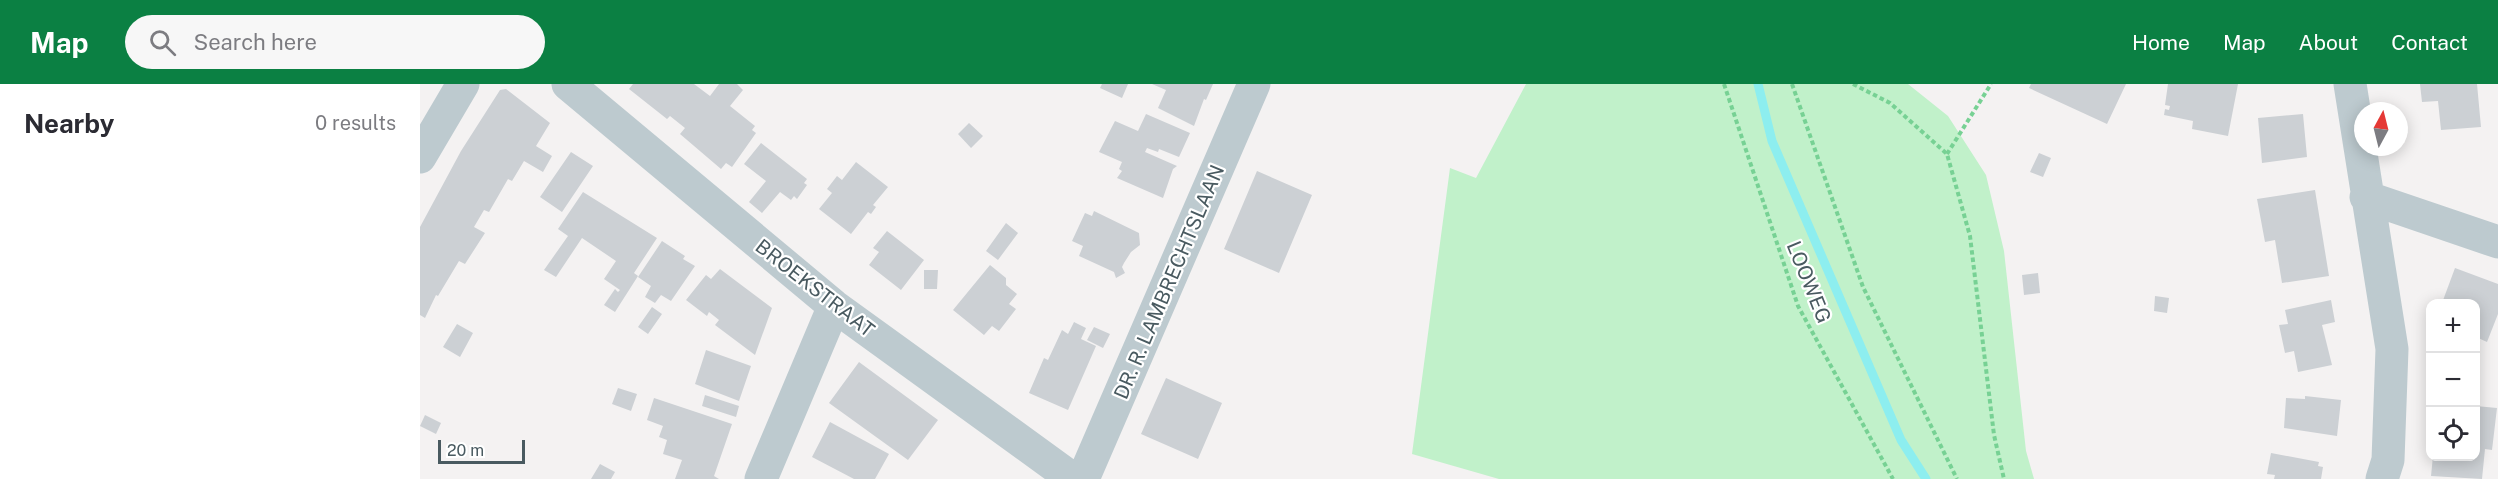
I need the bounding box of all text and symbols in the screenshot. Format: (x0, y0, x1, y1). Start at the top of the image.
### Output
search box (125, 15, 545, 69)
text: Map (30, 26, 89, 59)
icon: search (146, 26, 179, 59)
text: Search here (194, 29, 317, 55)
text: Home (2132, 30, 2190, 55)
text: Map (2223, 30, 2266, 55)
text: About (2299, 30, 2358, 55)
text: Contact (2391, 30, 2468, 55)
north arrow (2354, 102, 2408, 156)
text: Nearby (24, 108, 114, 139)
text: 0 results (315, 111, 396, 135)
street label: DR. R. LAMBRECHTSLAAN (1109, 161, 1229, 403)
street label: BROEKSTRAAT (751, 234, 879, 342)
street label: LOOWEG (1782, 238, 1836, 326)
map controls (2426, 299, 2480, 461)
button: + (2426, 299, 2480, 353)
button: − (2426, 353, 2480, 407)
button: locate (2426, 407, 2480, 461)
scale bar (438, 437, 525, 464)
text: 20 m (447, 441, 484, 460)

